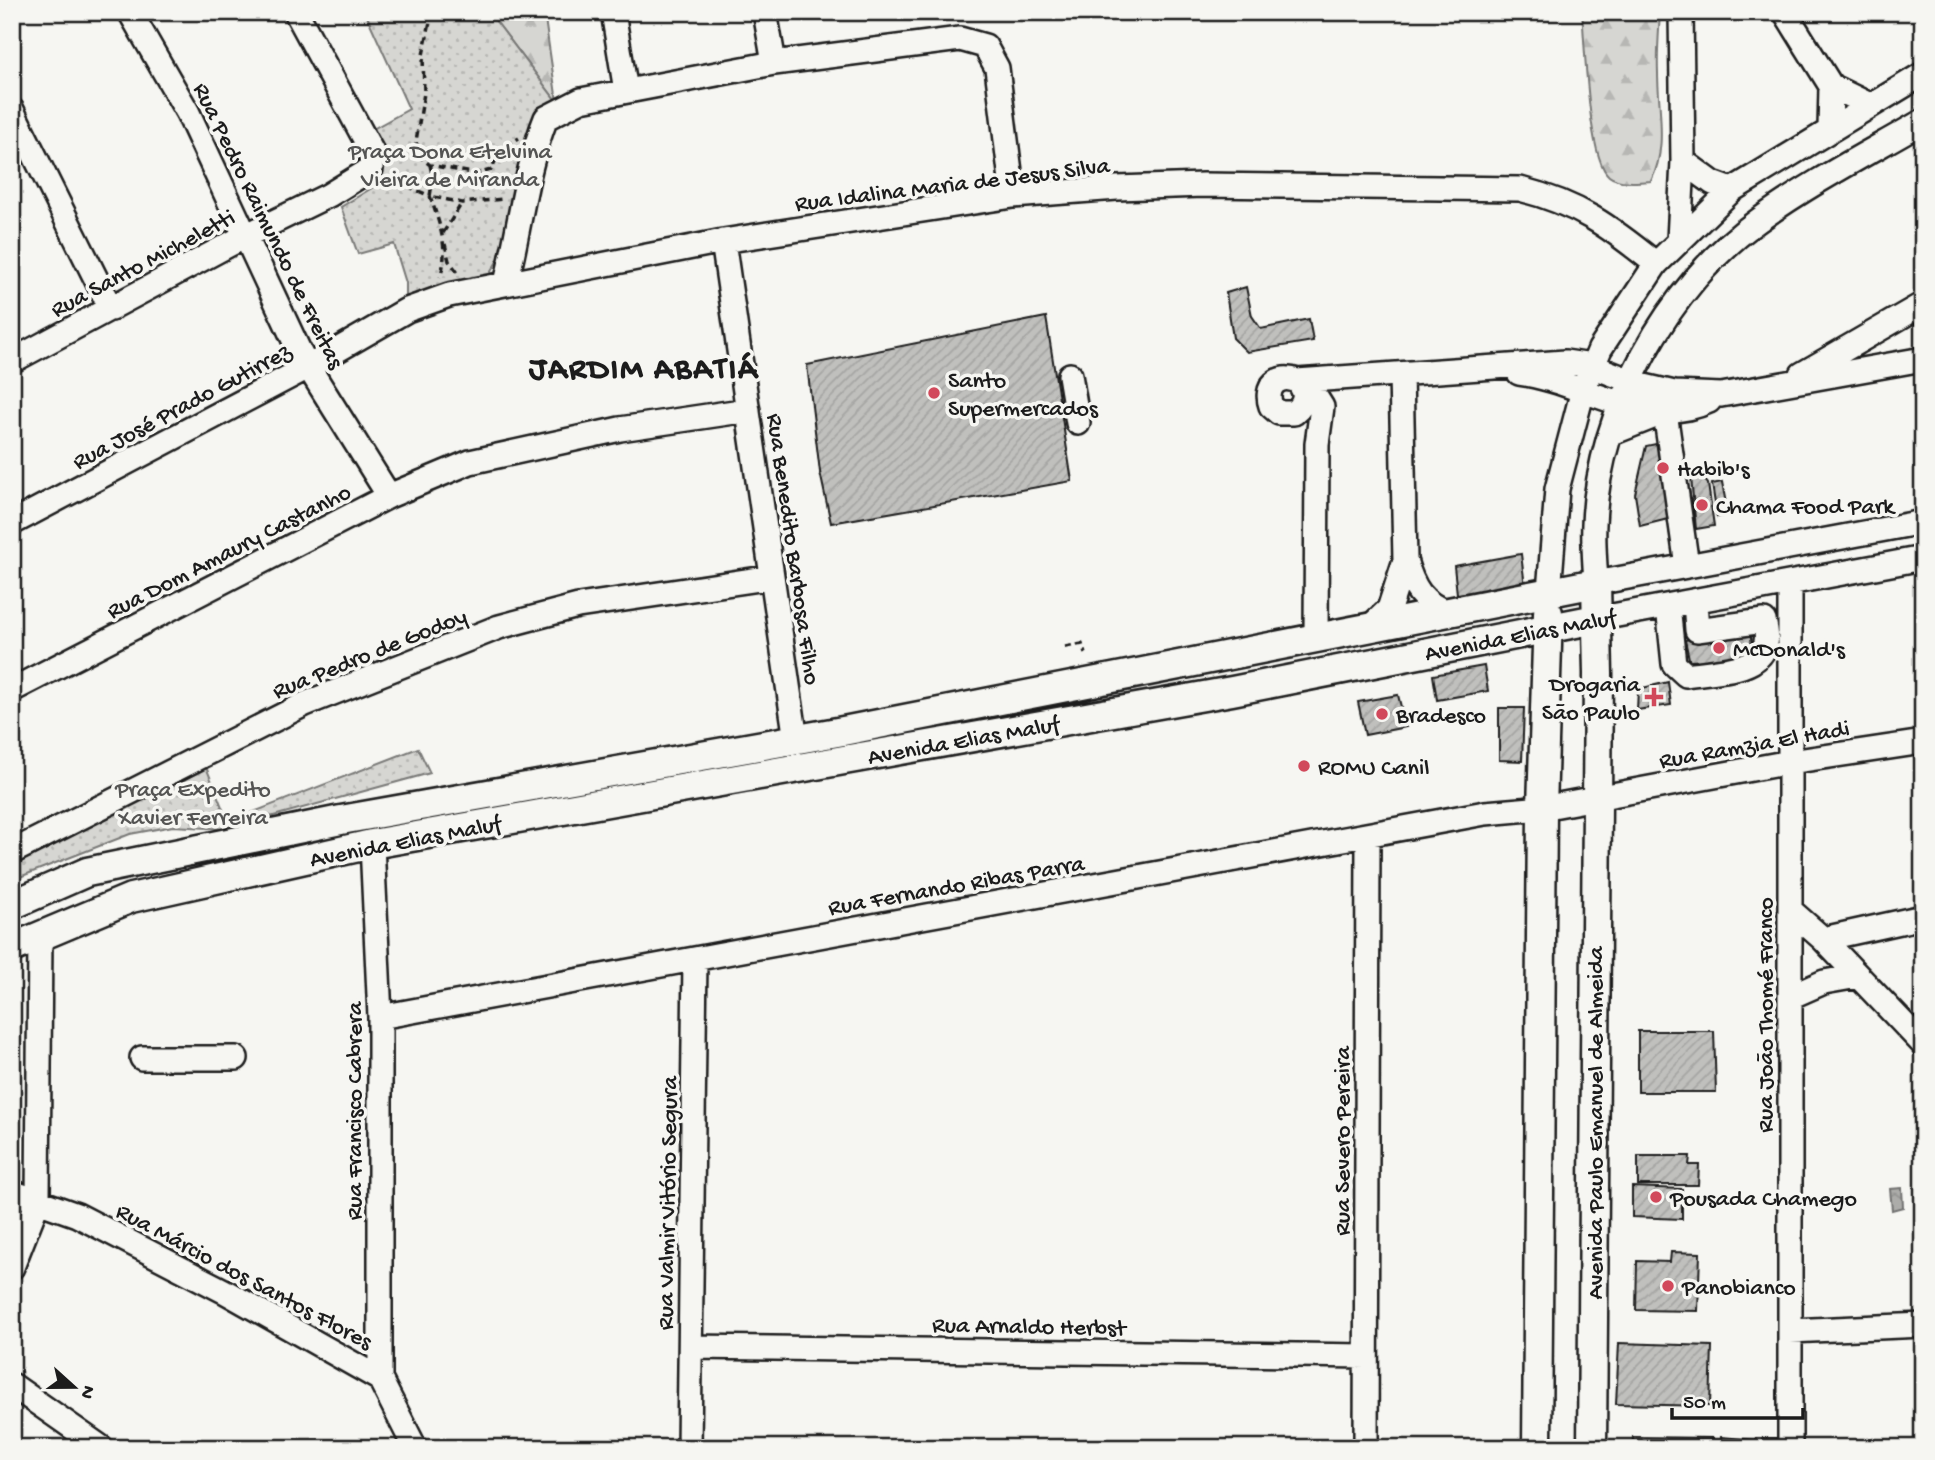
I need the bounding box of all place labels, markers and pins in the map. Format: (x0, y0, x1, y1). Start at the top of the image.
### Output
place label: Santo Supermercados (948, 368, 1099, 425)
marker: Santo Supermercados (926, 385, 942, 401)
place label: Habib's (1677, 457, 1751, 486)
marker: Habib's (1655, 460, 1671, 476)
place label: Chama Food Park (1716, 494, 1896, 523)
marker: Chama Food Park (1694, 497, 1710, 513)
place label: McDonald's (1733, 637, 1846, 666)
marker: McDonald's (1711, 640, 1727, 656)
place label: Drogaria São Paulo (1542, 672, 1641, 729)
marker: Drogaria São Paulo (1646, 689, 1662, 705)
place label: Bradesco (1395, 703, 1486, 732)
marker: Bradesco (1374, 706, 1390, 722)
place label: ROMU Canil (1318, 755, 1429, 784)
marker: ROMU Canil (1296, 758, 1312, 774)
place label: Pousada Chamego (1669, 1186, 1857, 1215)
marker: Pousada Chamego (1648, 1189, 1664, 1205)
place label: Panobianco (1681, 1275, 1796, 1304)
marker: Panobianco (1660, 1278, 1676, 1294)

